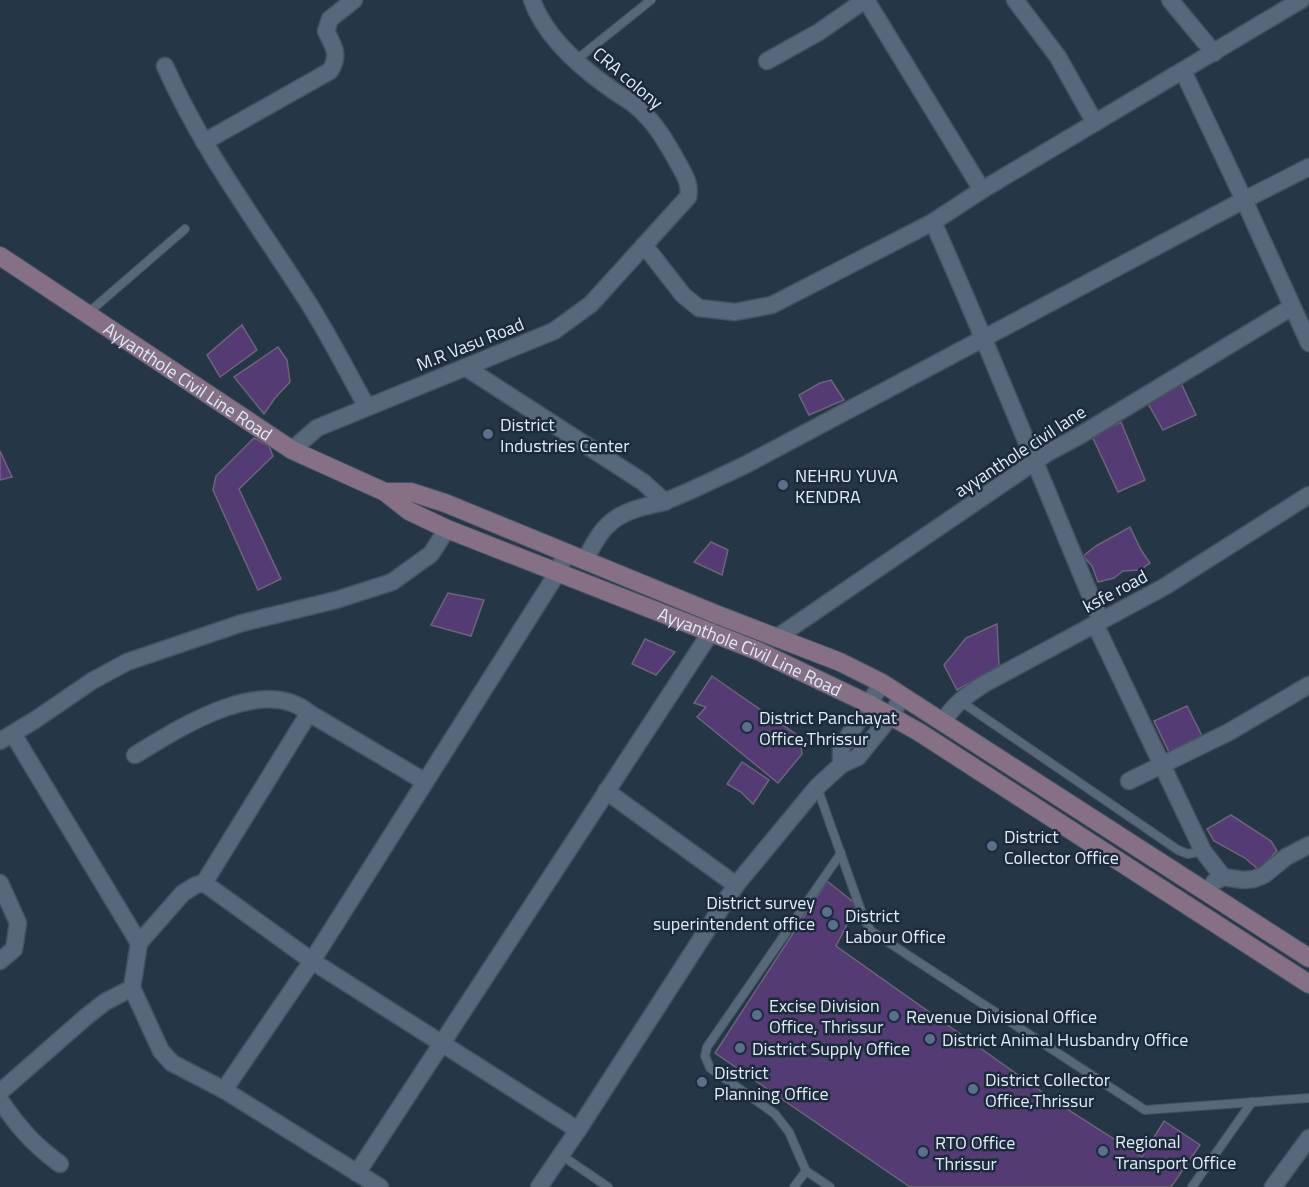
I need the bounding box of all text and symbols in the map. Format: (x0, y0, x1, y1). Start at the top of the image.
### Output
street label: CRA colony (587, 40, 669, 116)
street label: M.R Vasu Road (412, 310, 528, 378)
street label: Ayyanthole Civil Line Road (98, 315, 278, 447)
street label: ayyanthole civil lane (949, 398, 1091, 504)
place label: District Industries Center (500, 411, 629, 459)
marker: District Industries Center (481, 427, 495, 441)
place label: NEHRU YUVA KENDRA (795, 462, 898, 510)
marker: NEHRU YUVA KENDRA (776, 478, 790, 492)
street label: ksfe road (1078, 563, 1152, 619)
street label: Ayyanthole Civil Line Road (654, 600, 846, 703)
place label: District Panchayat Office,Thrissur (759, 704, 898, 752)
marker: District Panchayat Office,Thrissur (740, 720, 754, 734)
place label: District Collector Office (1004, 823, 1119, 871)
marker: District Collector Office (985, 839, 999, 853)
place label: District survey superintendent office (653, 889, 815, 937)
place label: District Labour Office (845, 902, 946, 950)
marker: District survey superintendent office (820, 905, 834, 919)
marker: District Labour Office (826, 918, 840, 932)
place label: Excise Division Office, Thrissur (769, 992, 883, 1040)
place label: Revenue Divisional Office (906, 1003, 1097, 1030)
marker: Excise Division Office, Thrissur (750, 1008, 764, 1022)
marker: Revenue Divisional Office (887, 1009, 901, 1023)
place label: District Animal Husbandry Office (942, 1026, 1188, 1053)
marker: District Animal Husbandry Office (923, 1032, 937, 1046)
place label: District Supply Office (752, 1035, 910, 1062)
marker: District Supply Office (733, 1041, 747, 1055)
place label: District Planning Office (714, 1059, 829, 1107)
place label: District Collector Office,Thrissur (985, 1066, 1110, 1114)
marker: District Planning Office (695, 1075, 709, 1089)
marker: District Collector Office,Thrissur (966, 1082, 980, 1096)
place label: Regional Transport Office (1115, 1128, 1236, 1176)
place label: RTO Office Thrissur (935, 1129, 1015, 1177)
marker: Regional Transport Office (1096, 1144, 1110, 1158)
marker: RTO Office Thrissur (916, 1145, 930, 1159)

